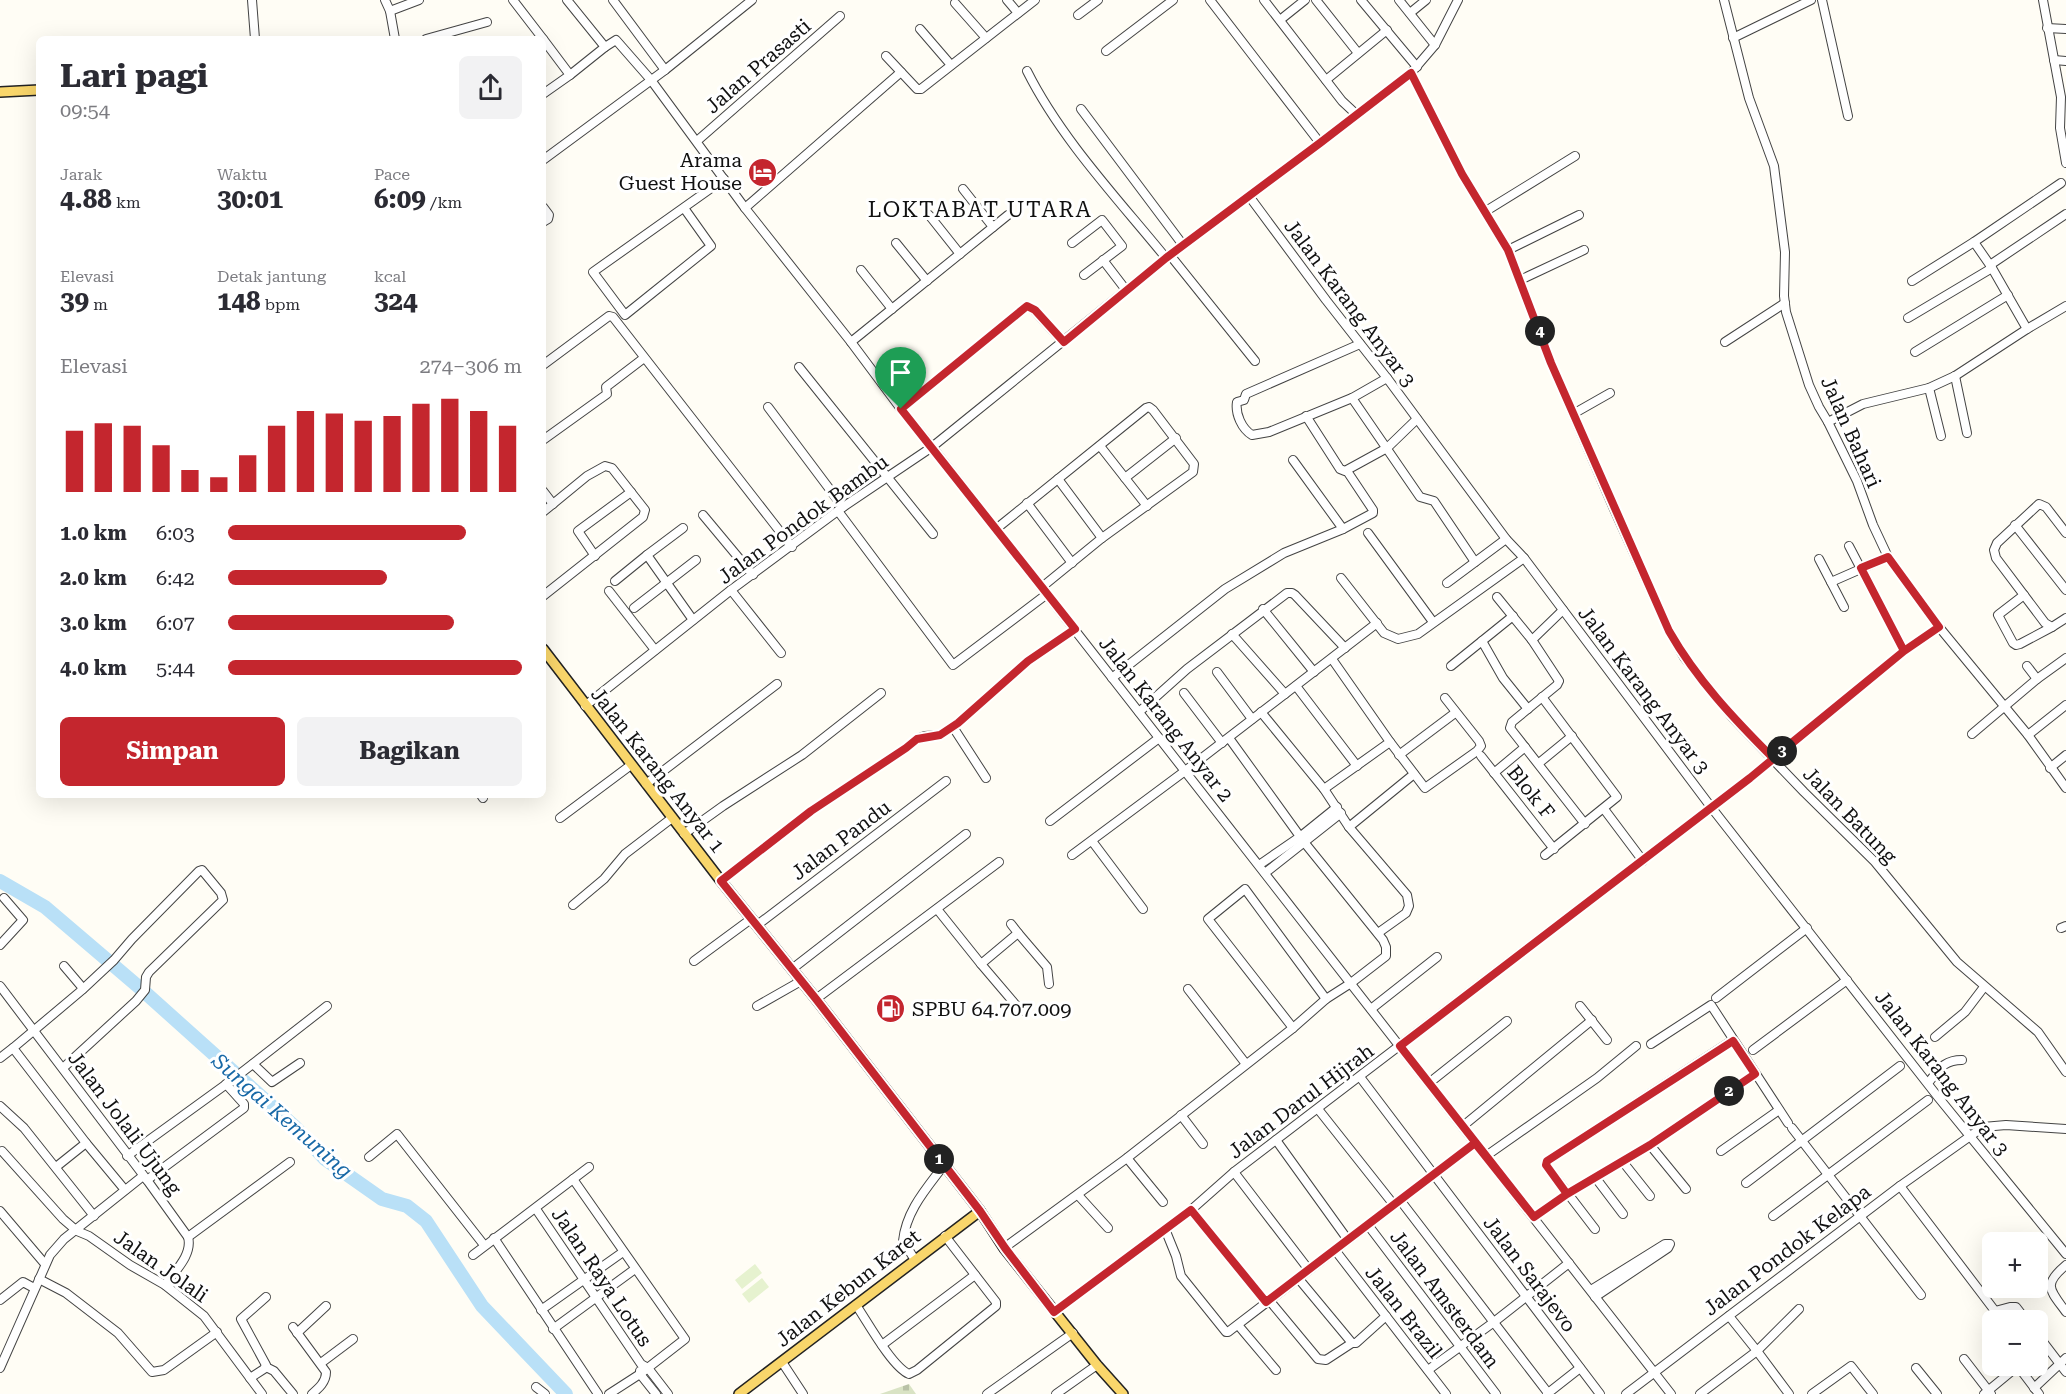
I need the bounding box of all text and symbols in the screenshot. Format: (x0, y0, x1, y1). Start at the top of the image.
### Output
street label: Jalan Prasasti (700, 14, 816, 118)
text: Lari pagi (60, 56, 208, 95)
button: share (459, 56, 522, 119)
text: 09:54 (60, 98, 110, 122)
place label: Arama Guest House (619, 148, 742, 195)
hotel icon: Arama Guest House (747, 156, 779, 188)
text: Jarak (60, 165, 103, 184)
text: Waktu (217, 165, 267, 184)
text: Pace (374, 165, 410, 184)
text: 4.88 (60, 184, 112, 214)
text: 30:01 (217, 184, 283, 214)
text: 6:09 (374, 184, 426, 214)
text: km (112, 193, 141, 212)
text: /km (426, 193, 462, 212)
district label: LOKTABAT UTARA (868, 197, 1092, 222)
street label: Jalan Karang Anyar 3 (1279, 215, 1421, 391)
text: Elevasi (60, 267, 114, 286)
text: Detak jantung (217, 267, 326, 286)
text: kcal (374, 267, 406, 286)
text: 39 (60, 286, 89, 316)
text: 148 (217, 286, 261, 316)
text: 324 (374, 286, 418, 316)
text: m (89, 295, 108, 314)
text: bpm (261, 295, 300, 314)
pin: 4 (1525, 316, 1555, 346)
text: 4 (1536, 321, 1544, 340)
pin (875, 347, 926, 409)
text: Elevasi (60, 354, 128, 378)
text: 274–306 m (419, 354, 522, 378)
icon: arrive (884, 356, 917, 389)
street label: Jalan Bahari (1816, 373, 1886, 491)
street label: Jalan Pondok Bambu (713, 449, 893, 589)
text: 1.0 km (60, 521, 127, 545)
text: 6:03 (156, 521, 195, 545)
text: 2.0 km (60, 566, 127, 590)
text: 6:42 (156, 566, 195, 590)
street label: Jalan Karang Anyar 3 (1573, 602, 1715, 778)
text: 3.0 km (60, 611, 127, 635)
text: 6:07 (156, 611, 195, 635)
street label: Jalan Karang Anyar 2 (1094, 631, 1238, 807)
text: 4.0 km (60, 656, 127, 680)
text: 5:44 (156, 656, 195, 680)
street label: Jalan Karang Anyar 1 (586, 682, 730, 858)
button: Simpan (60, 717, 285, 786)
button: Bagikan (297, 717, 522, 786)
pin: 3 (1767, 736, 1797, 766)
text: 3 (1778, 741, 1786, 760)
street label: Blok F (1502, 761, 1560, 823)
street label: Jalan Batung (1798, 762, 1902, 869)
street label: Jalan Pandu (787, 795, 896, 885)
street label: Jalan Karang Anyar 3 (1870, 985, 2014, 1161)
fuel station icon: SPBU 64.707.009 (875, 993, 907, 1025)
place label: SPBU 64.707.009 (912, 997, 1071, 1021)
street label: Jalan Darul Hijrah (1224, 1039, 1378, 1163)
street label: Jalan Jolali Ujung (63, 1047, 187, 1200)
water label: Sungai Kemuning (206, 1048, 357, 1183)
pin: 2 (1714, 1076, 1744, 1106)
text: 2 (1725, 1081, 1733, 1100)
pin: 1 (924, 1144, 954, 1174)
text: 1 (935, 1149, 943, 1168)
street label: Jalan Pondok Kelapa (1699, 1179, 1875, 1321)
street label: Jalan Raya Lotus (547, 1203, 657, 1351)
street label: Jalan Sarajevo (1479, 1211, 1581, 1337)
street label: Jalan Kebun Karet (771, 1224, 925, 1352)
street label: Jalan Jolali (109, 1225, 213, 1307)
street label: Jalan Amsterdam (1385, 1225, 1505, 1373)
map controls (1982, 1232, 2048, 1376)
button: + (1982, 1232, 2048, 1298)
street label: Jalan Brazil (1360, 1261, 1448, 1363)
button: − (1982, 1310, 2048, 1376)

